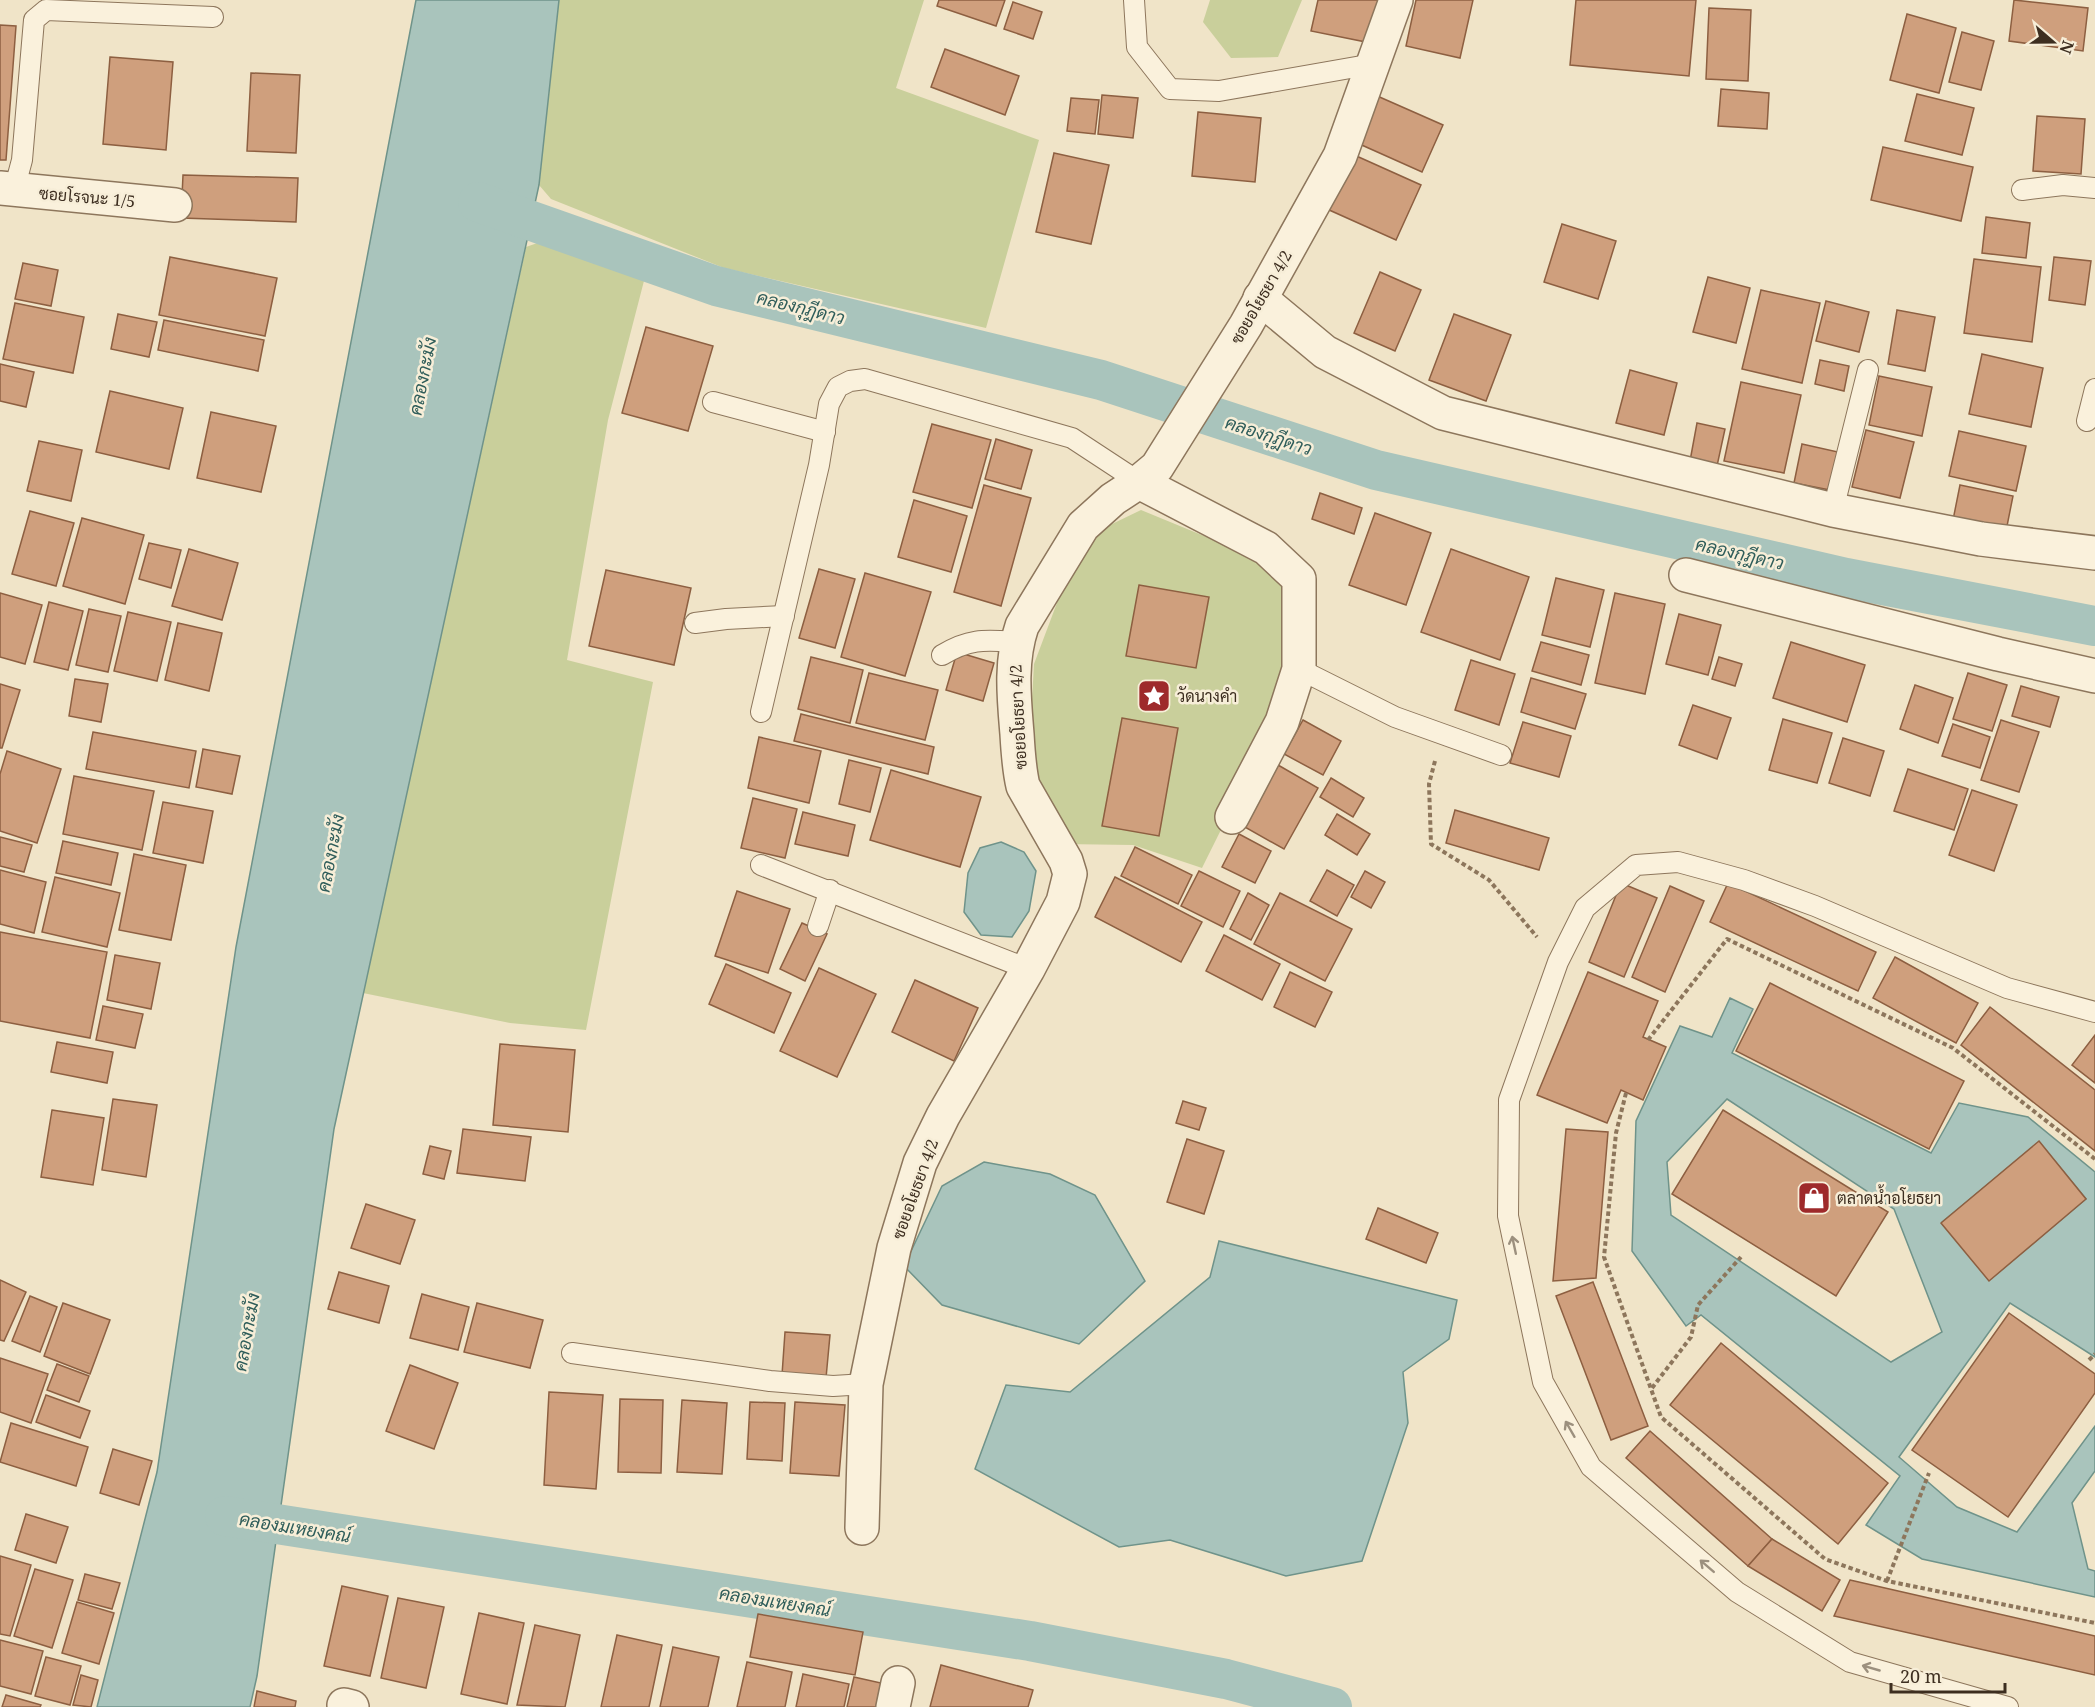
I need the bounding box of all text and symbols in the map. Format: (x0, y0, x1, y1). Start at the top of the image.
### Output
north arrow (2023, 12, 2083, 72)
text: N (2054, 37, 2080, 57)
street label: ซอยโรจนะ 1/5 (38, 182, 136, 212)
street label: ซอยอโยธยา 4/2 (1225, 246, 1297, 348)
water label: คลองกุฎีดาว (754, 284, 848, 331)
water label: คลองกะมัง (403, 335, 441, 417)
water label: คลองกุฎีดาว (1222, 410, 1316, 461)
water label: คลองกุฎีดาว (1693, 531, 1787, 576)
street label: ซอยอโยธยา 4/2 (1004, 664, 1032, 770)
place icon: วัดนางคำ (1136, 678, 1172, 714)
place label: วัดนางคำ (1177, 685, 1237, 707)
water label: คลองกะมัง (311, 812, 349, 894)
street label: ซอยอโยธยา 4/2 (887, 1136, 943, 1242)
shop icon: ตลาดน้ำอโยธยา (1796, 1180, 1832, 1216)
place label: ตลาดน้ำอโยธยา (1837, 1184, 1941, 1209)
one-way arrow (1508, 1235, 1519, 1255)
water label: คลองกะมัง (227, 1291, 265, 1373)
one-way arrow (1564, 1421, 1575, 1439)
water label: คลองมเหยงคณ์ (238, 1506, 355, 1548)
one-way arrow (1700, 1559, 1715, 1573)
water label: คลองมเหยงคณ์ (718, 1580, 835, 1622)
scale bar (1891, 1656, 2005, 1694)
one-way arrow (1862, 1662, 1881, 1674)
text: 20 m (1900, 1664, 1942, 1688)

